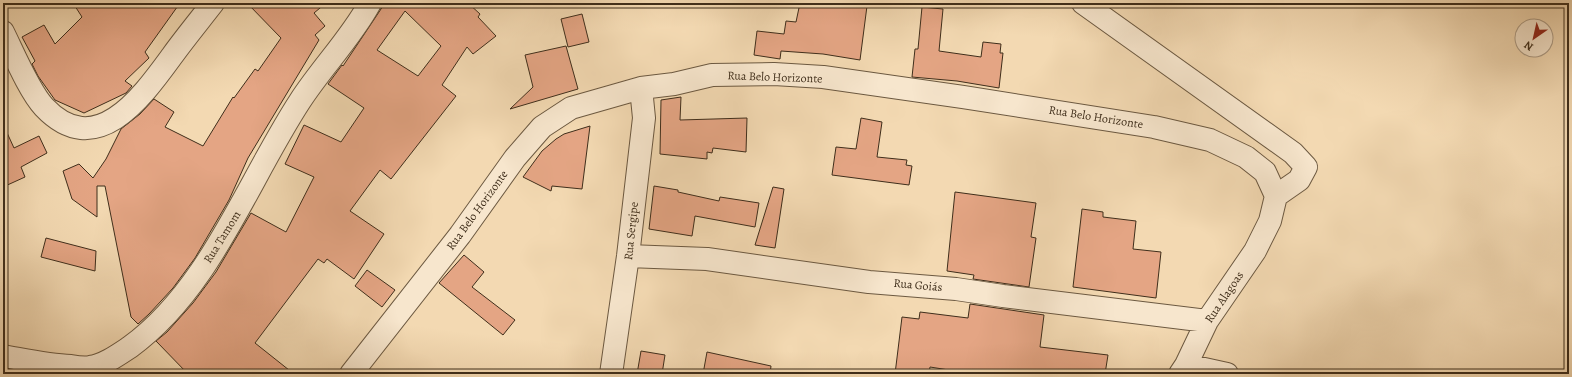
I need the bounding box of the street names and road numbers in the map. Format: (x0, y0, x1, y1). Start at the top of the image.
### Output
street label: Rua Belo Horizonte (727, 67, 823, 87)
street label: Rua Belo Horizonte (1048, 102, 1144, 132)
street label: Rua Belo Horizonte (443, 167, 511, 253)
street label: Rua Sergipe (620, 201, 642, 261)
street label: Rua Tamom (200, 208, 244, 266)
street label: Rua Alagoas (1201, 268, 1247, 326)
street label: Rua Goiás (893, 275, 943, 295)

